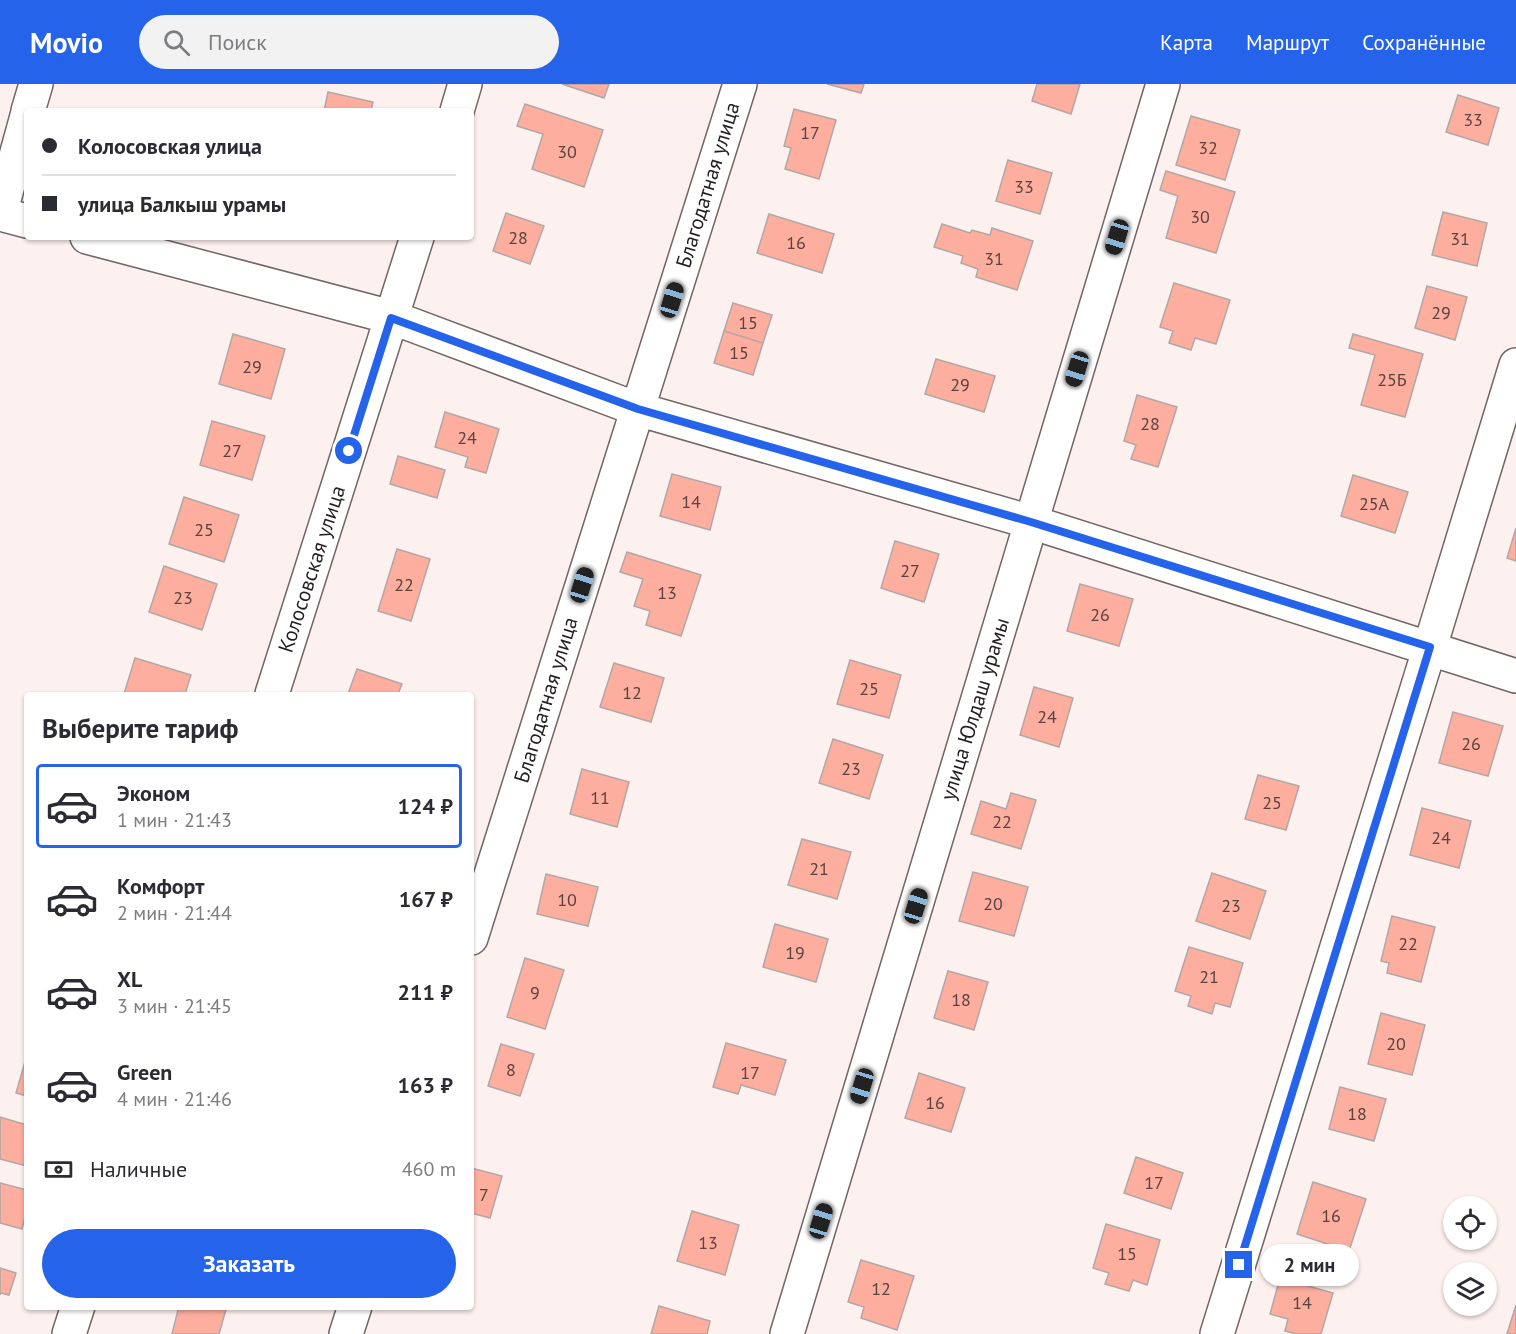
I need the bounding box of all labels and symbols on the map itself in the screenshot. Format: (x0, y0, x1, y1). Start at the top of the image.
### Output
street label: Благодатная улица (669, 99, 746, 271)
house number: 33 (1463, 108, 1483, 131)
house number: 17 (800, 121, 820, 144)
house number: 32 (1198, 136, 1218, 159)
house number: 30 (557, 140, 577, 163)
house number: 33 (1014, 175, 1034, 198)
house number: 30 (1190, 205, 1210, 228)
car (1103, 217, 1131, 257)
house number: 28 (508, 226, 528, 249)
house number: 31 (1450, 227, 1470, 250)
house number: 16 (786, 231, 806, 254)
house number: 31 (984, 247, 1004, 270)
car (658, 280, 686, 320)
house number: 29 (1431, 301, 1451, 324)
house number: 15 (738, 311, 758, 334)
house number: 15 (729, 341, 749, 364)
car (1063, 349, 1091, 389)
house number: 29 (242, 355, 262, 378)
house number: 25Б (1377, 368, 1407, 391)
house number: 29 (950, 373, 970, 396)
house number: 28 (1140, 412, 1160, 435)
house number: 24 (457, 426, 477, 449)
route start (335, 437, 362, 464)
house number: 27 (222, 439, 242, 462)
street label: Колосовская улица (272, 482, 351, 656)
house number: 14 (681, 490, 701, 513)
house number: 25А (1359, 492, 1390, 515)
house number: 25 (194, 518, 214, 541)
house number: 27 (900, 559, 920, 582)
car (568, 565, 596, 605)
house number: 22 (394, 573, 414, 596)
house number: 13 (657, 581, 677, 604)
house number: 23 (173, 586, 193, 609)
house number: 26 (1090, 603, 1110, 626)
street label: Благодатная улица (507, 614, 584, 786)
street label: улица Юлдаш урамы (934, 614, 1015, 803)
house number: 25 (859, 677, 879, 700)
house number: 12 (622, 681, 642, 704)
house number: 24 (1037, 705, 1057, 728)
house number: 26 (1461, 732, 1481, 755)
house number: 23 (841, 757, 861, 780)
house number: 11 (590, 786, 610, 809)
house number: 25 (1262, 791, 1282, 814)
house number: 22 (992, 810, 1012, 833)
house number: 24 (1431, 826, 1451, 849)
house number: 21 (809, 857, 829, 880)
car (902, 886, 930, 926)
house number: 10 (557, 888, 577, 911)
house number: 20 (983, 892, 1003, 915)
house number: 23 (1221, 894, 1241, 917)
house number: 22 (1398, 932, 1418, 955)
house number: 19 (785, 941, 805, 964)
house number: 21 (1199, 965, 1219, 988)
house number: 9 (530, 981, 540, 1004)
house number: 18 (951, 988, 971, 1011)
house number: 20 (1386, 1032, 1406, 1055)
house number: 8 (506, 1058, 516, 1081)
house number: 17 (740, 1061, 760, 1084)
car (848, 1066, 876, 1106)
house number: 16 (925, 1091, 945, 1114)
house number: 18 (1347, 1102, 1367, 1125)
house number: 17 (1144, 1171, 1164, 1194)
house number: 7 (479, 1183, 489, 1206)
car (807, 1201, 835, 1241)
house number: 16 (1321, 1204, 1341, 1227)
house number: 13 (698, 1231, 718, 1254)
house number: 15 (1117, 1242, 1137, 1265)
callout: 2 мин (1260, 1244, 1359, 1286)
route end (1225, 1251, 1252, 1278)
house number: 12 (871, 1277, 891, 1300)
house number: 14 (1292, 1291, 1312, 1314)

